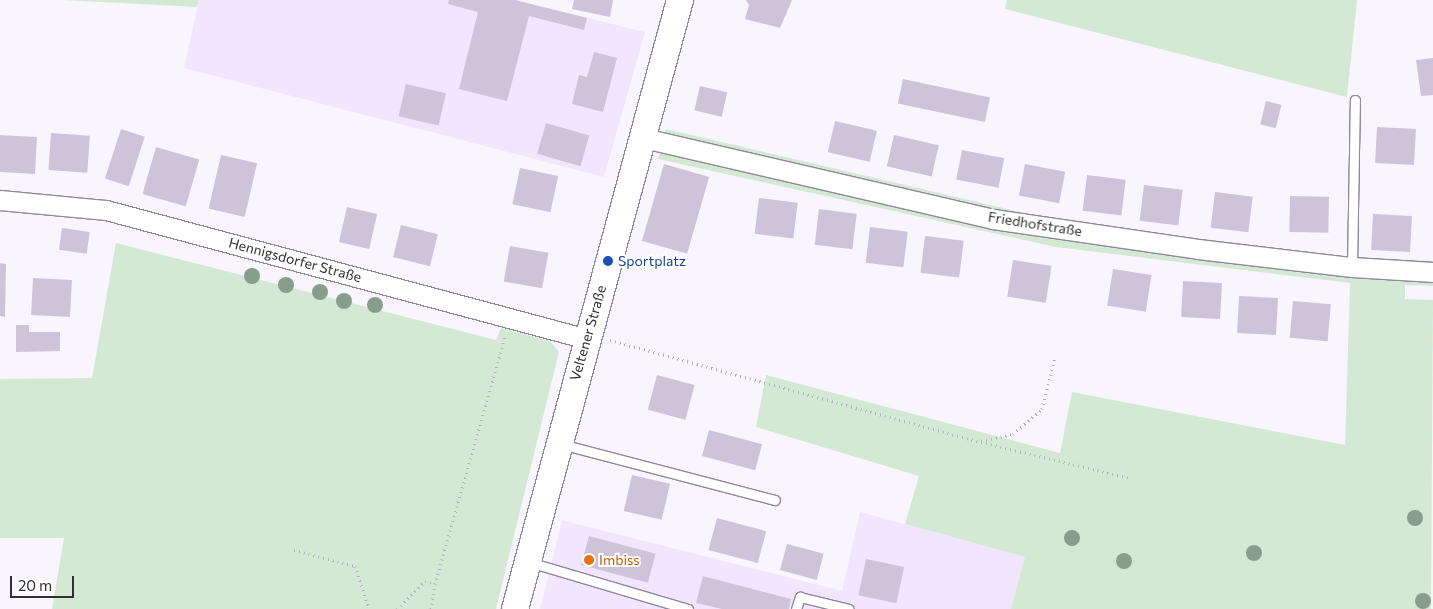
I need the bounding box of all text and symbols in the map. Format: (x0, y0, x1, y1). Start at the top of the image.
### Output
street label: Friedhofstraße (987, 208, 1083, 240)
street label: Hennigsdorfer Straße (227, 234, 363, 286)
place label: Sportplatz (618, 253, 686, 269)
marker: Sportplatz (602, 255, 614, 267)
street label: Veltener Straße (566, 283, 610, 383)
place label: Imbiss (599, 552, 640, 568)
marker: Imbiss (583, 554, 595, 566)
scale bar (12, 566, 76, 598)
text: 20 m (18, 576, 52, 594)

